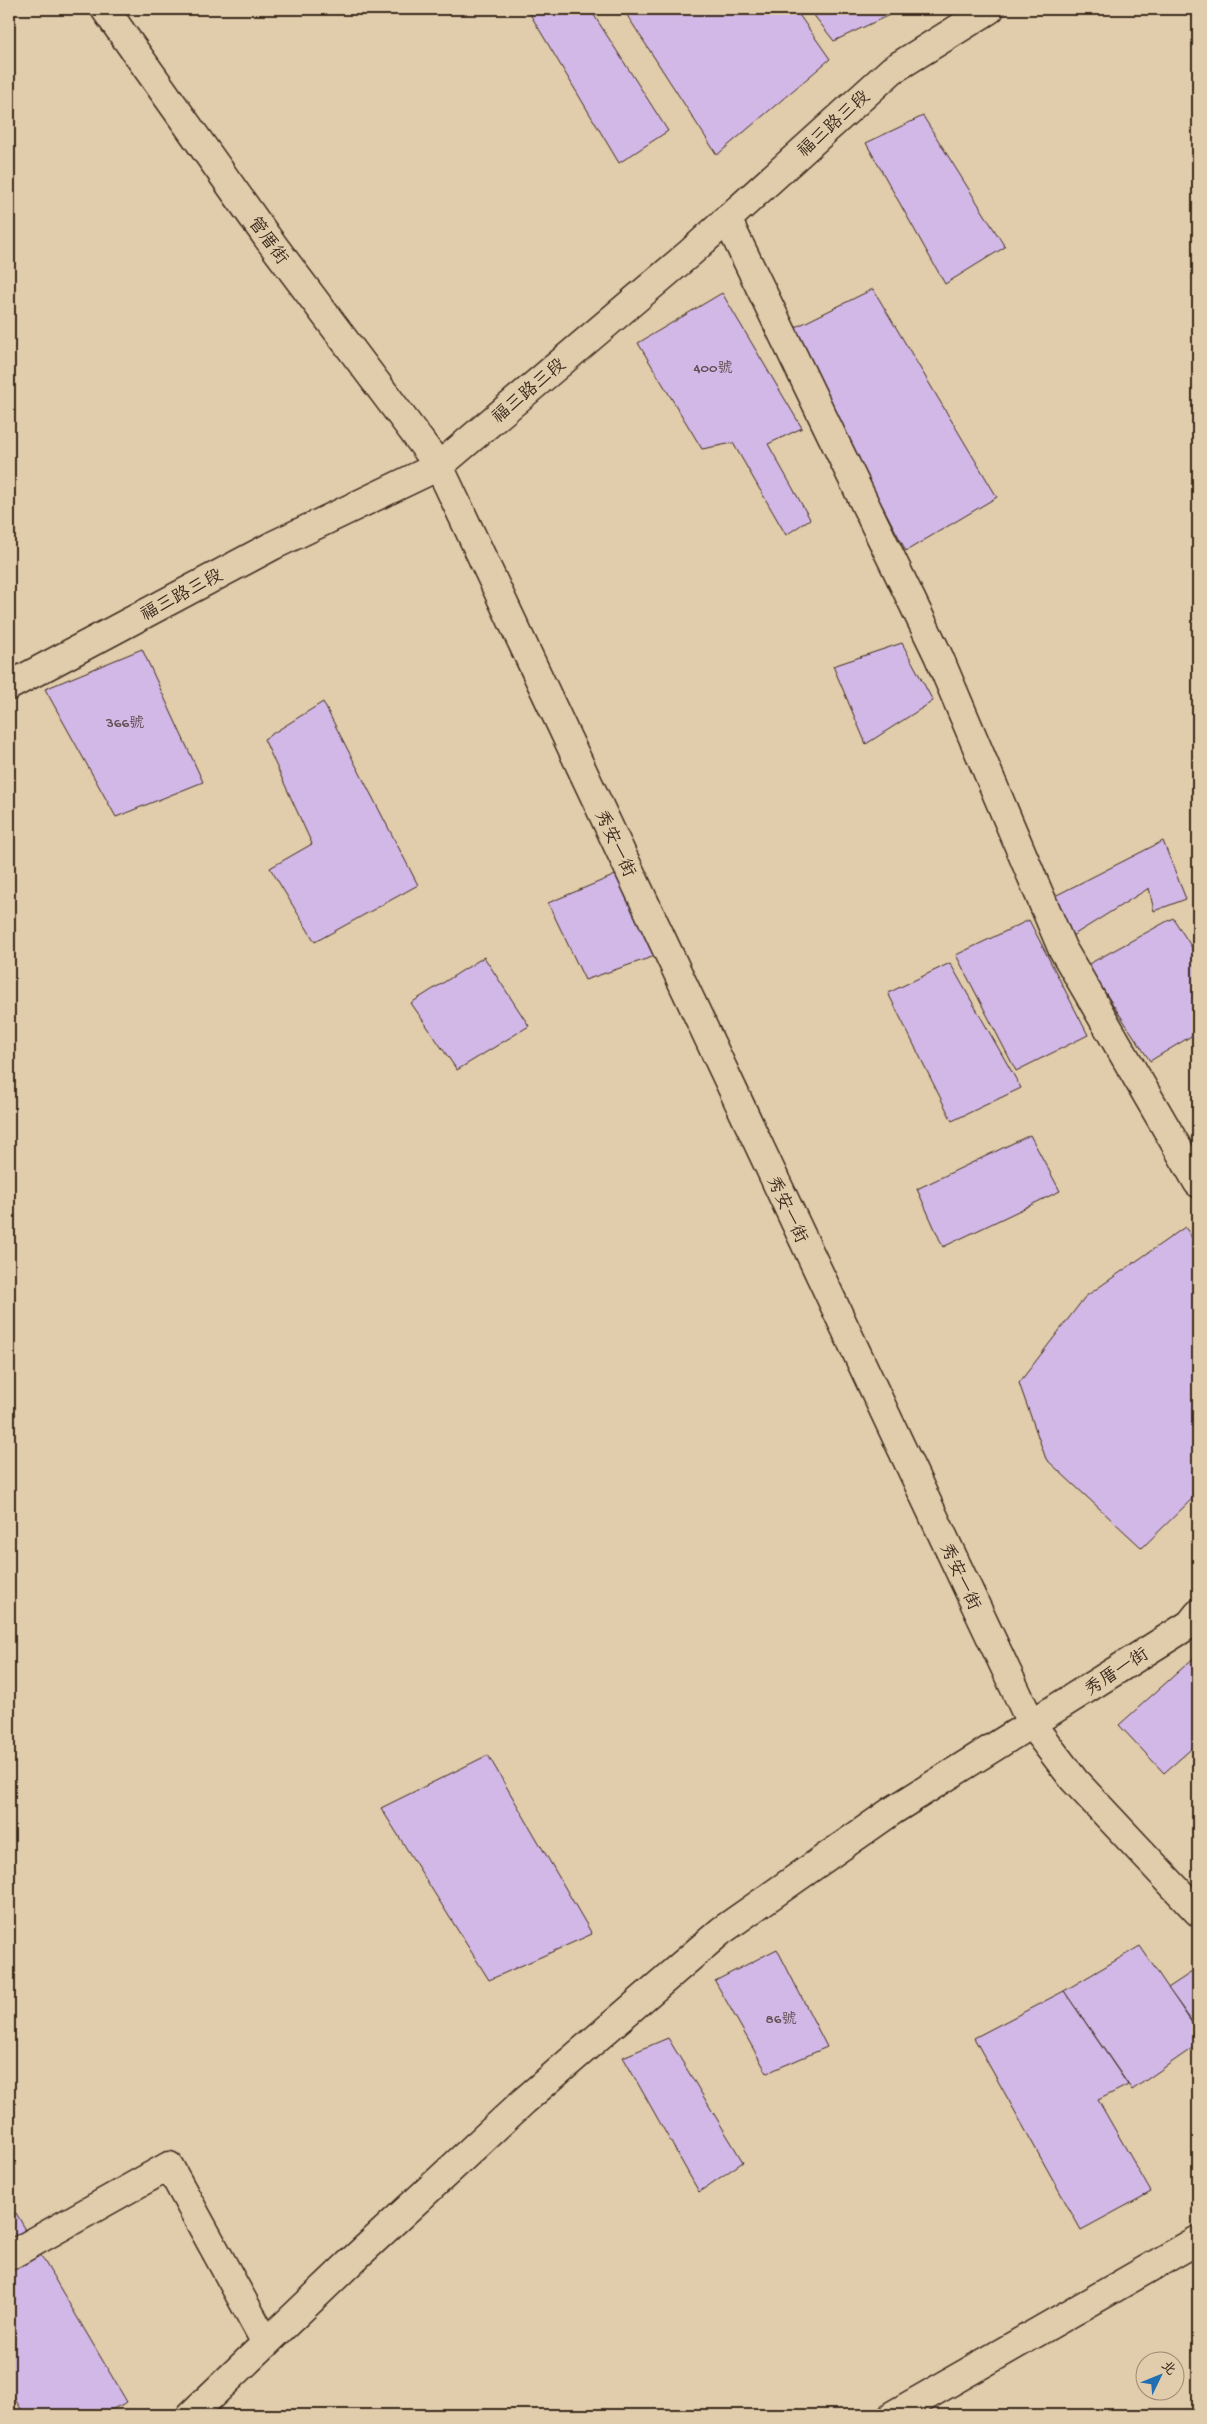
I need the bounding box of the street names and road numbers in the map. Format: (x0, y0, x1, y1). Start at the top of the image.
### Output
street label: 福三路三段 (794, 86, 875, 163)
street label: 管厝街 (243, 213, 292, 269)
street label: 福三路三段 (488, 354, 571, 429)
street label: 福三路三段 (137, 565, 227, 627)
street label: 秀安一街 (589, 807, 639, 881)
street label: 秀安一街 (761, 1173, 811, 1247)
street label: 秀安一街 (934, 1540, 984, 1614)
street label: 秀厝一街 (1081, 1644, 1153, 1702)

